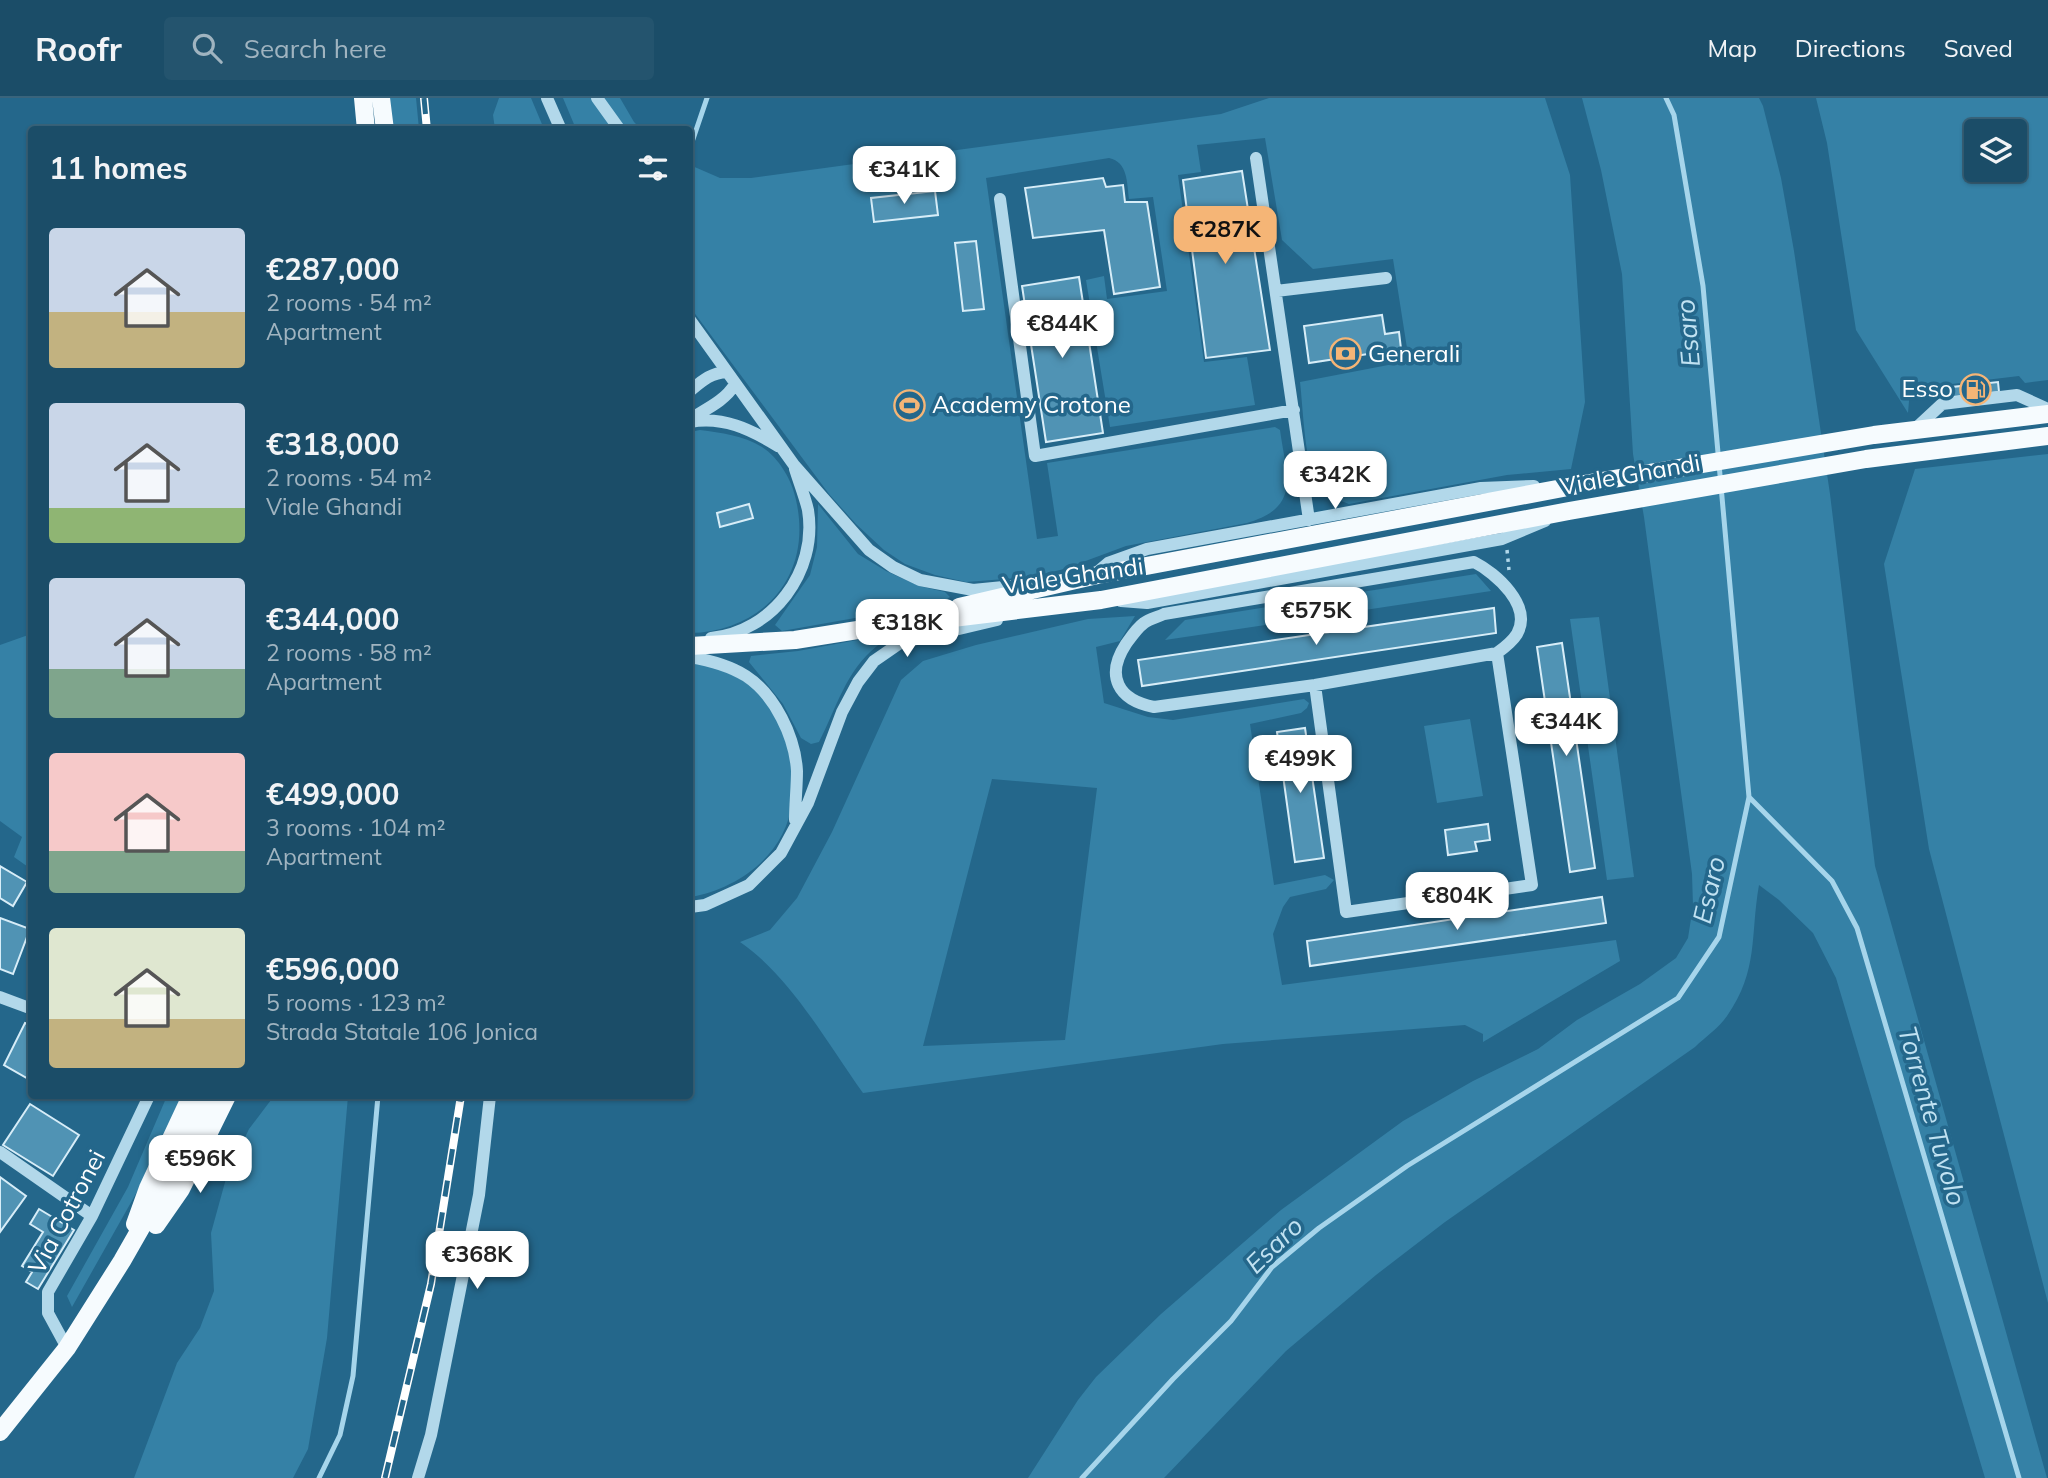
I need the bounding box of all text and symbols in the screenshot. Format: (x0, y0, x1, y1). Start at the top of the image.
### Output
search box (164, 17, 654, 80)
text: Roofr (35, 28, 122, 69)
icon: search (188, 29, 226, 67)
text: Search here (244, 32, 387, 65)
text: Map (1707, 33, 1757, 63)
text: Directions (1795, 33, 1906, 63)
text: Saved (1944, 33, 2013, 63)
map controls (1964, 119, 2027, 182)
button: layers (1964, 119, 2027, 182)
pin: €341K (855, 146, 953, 206)
text: 11 homes (49, 149, 188, 187)
icon: filters (634, 149, 672, 187)
text: €341K (869, 154, 939, 183)
pin: €287K (1176, 206, 1274, 266)
text: €287K (1190, 214, 1260, 243)
text: €287,000 (266, 250, 399, 288)
icon: home (105, 256, 189, 340)
text: 2 rooms · 54 m² (266, 288, 432, 317)
water label: Esaro (1668, 298, 1707, 368)
pin: €844K (1013, 300, 1111, 360)
text: €844K (1027, 308, 1097, 337)
text: Apartment (266, 317, 382, 346)
bank icon: Generali (1328, 337, 1362, 371)
place label: Generali (1368, 338, 1460, 368)
fuel station icon: Esso (1959, 372, 1993, 406)
place label: Esso (1902, 373, 1953, 403)
sports icon: Academy Crotone (892, 388, 926, 422)
place label: Academy Crotone (932, 389, 1131, 419)
text: €318,000 (266, 425, 399, 463)
icon: home (105, 431, 189, 515)
street label: Viale Ghandi (1557, 447, 1702, 501)
pin: €342K (1286, 452, 1384, 511)
text: €342K (1300, 459, 1370, 488)
text: 2 rooms · 54 m² (266, 463, 432, 492)
text: Viale Ghandi (266, 492, 402, 521)
street label: Viale Ghandi (1000, 550, 1145, 600)
pin: €575K (1267, 588, 1365, 647)
text: €575K (1281, 595, 1351, 624)
text: €344,000 (266, 600, 399, 638)
pin: €318K (858, 600, 956, 659)
icon: home (105, 606, 189, 690)
text: €318K (872, 607, 942, 636)
text: 2 rooms · 58 m² (266, 638, 432, 667)
text: Apartment (266, 667, 382, 696)
pin: €344K (1517, 698, 1615, 758)
text: €344K (1531, 706, 1601, 735)
pin: €499K (1251, 736, 1349, 795)
text: €499K (1265, 743, 1335, 772)
text: €499,000 (266, 775, 399, 813)
icon: home (105, 781, 189, 865)
text: 3 rooms · 104 m² (266, 813, 446, 842)
text: Apartment (266, 842, 382, 871)
water label: Esaro (1685, 853, 1732, 927)
pin: €804K (1408, 872, 1506, 932)
text: €804K (1422, 880, 1492, 909)
text: €596,000 (266, 950, 399, 988)
icon: home (105, 956, 189, 1040)
text: 5 rooms · 123 m² (266, 988, 446, 1017)
text: Strada Statale 106 Jonica (266, 1017, 538, 1046)
water label: Torrente Tuvolo (1891, 1022, 1974, 1209)
pin: €596K (151, 1136, 249, 1195)
text: €596K (165, 1143, 235, 1172)
street label: Via Cotronei (21, 1145, 111, 1279)
water label: Esaro (1238, 1209, 1309, 1280)
pin: €368K (428, 1232, 526, 1291)
text: €368K (442, 1239, 512, 1268)

